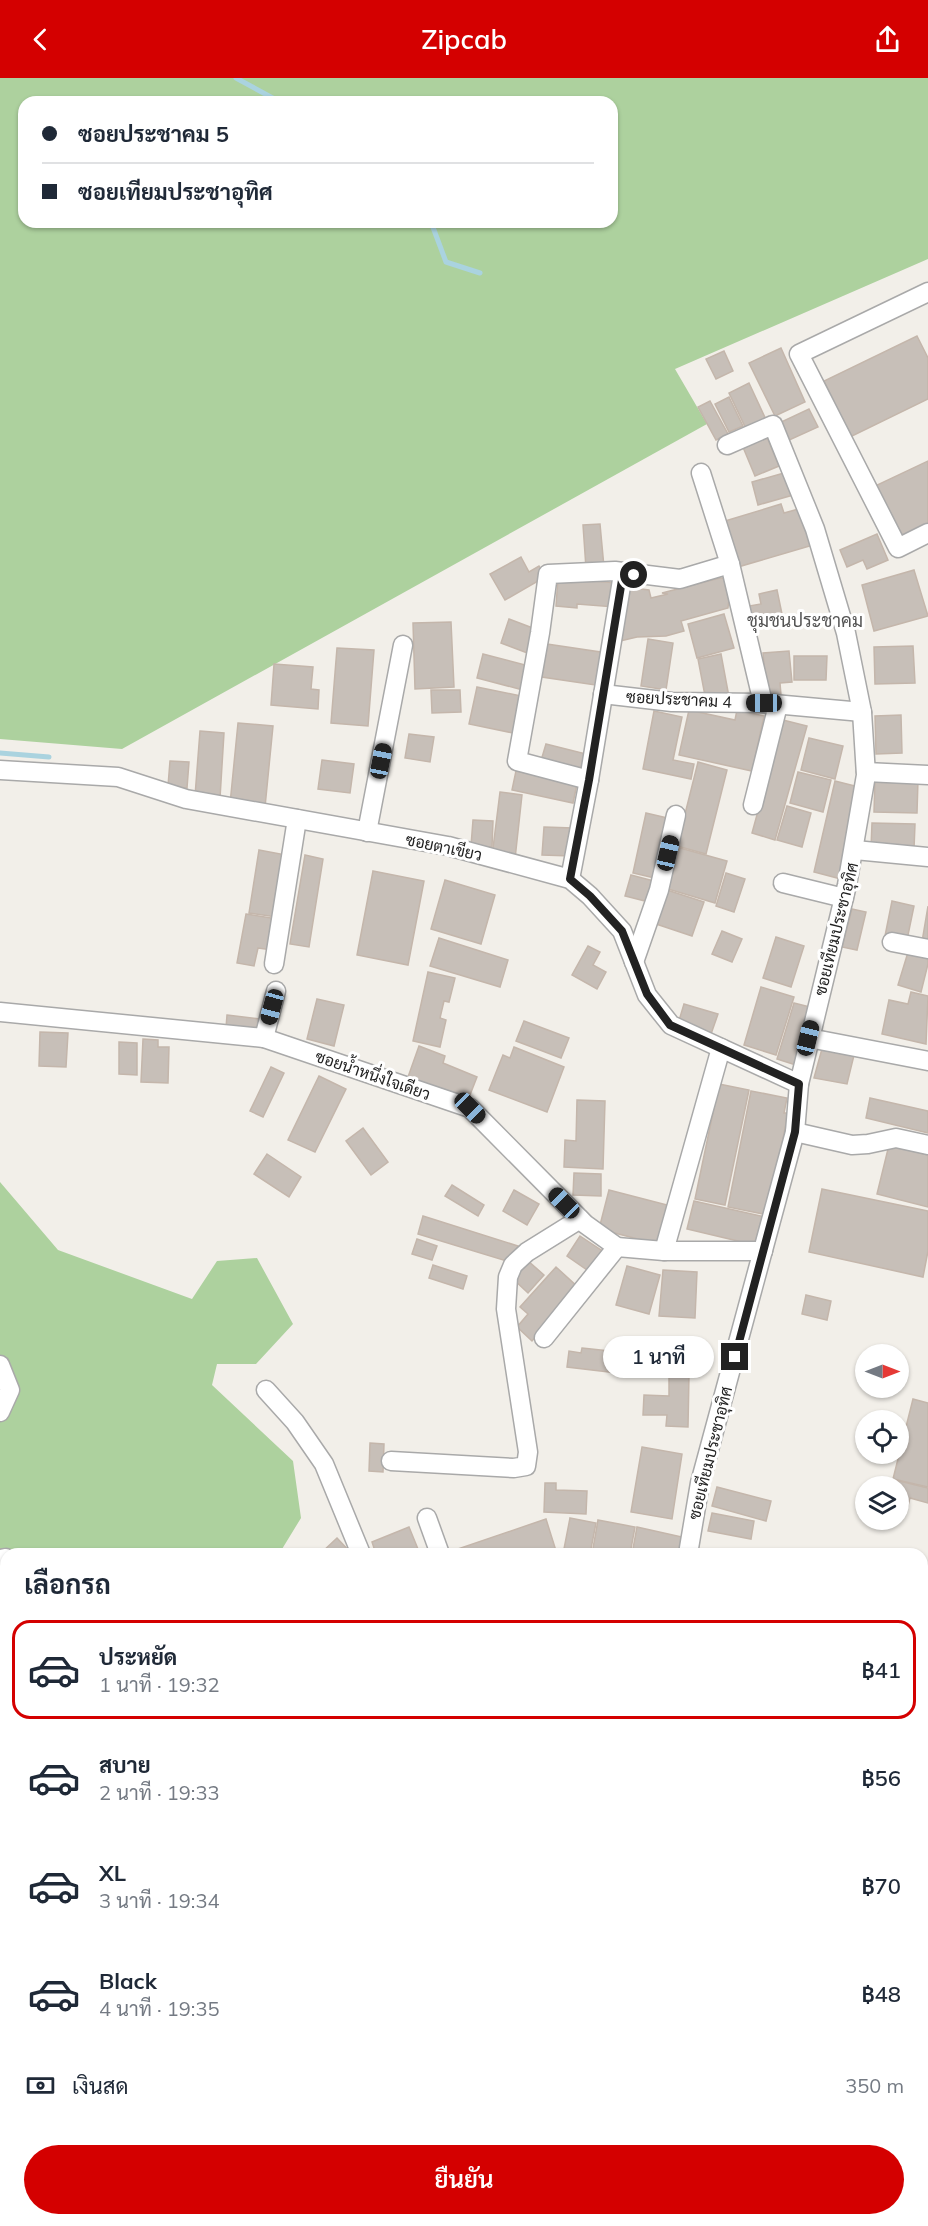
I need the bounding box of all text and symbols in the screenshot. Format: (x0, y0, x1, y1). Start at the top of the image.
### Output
text: Zipcab (421, 22, 507, 56)
icon: back (24, 23, 57, 56)
icon: share (871, 23, 904, 56)
text: ซอยประชาคม 5 (78, 120, 229, 148)
text: ซอยเทียมประชาอุทิศ (78, 178, 273, 206)
route start (620, 561, 647, 588)
district label: ชุมชนประชาคม (747, 609, 863, 633)
street label: ซอยประชาคม 4 (626, 686, 733, 712)
car (746, 694, 782, 712)
car (369, 742, 393, 780)
street label: ซอยตาเขียว (404, 828, 484, 865)
car (655, 833, 681, 873)
street label: ซอยเทียมประชาอุทิศ (809, 860, 864, 998)
car (259, 987, 285, 1027)
car (795, 1018, 821, 1058)
street label: ซอยน้ำหนึ่งใจเดียว (313, 1042, 435, 1104)
car (451, 1089, 489, 1127)
car (545, 1184, 583, 1222)
callout: 1 นาที (603, 1336, 714, 1378)
route end (721, 1343, 748, 1370)
text: 1 นาที (632, 1344, 685, 1369)
north arrow (855, 1344, 909, 1398)
map controls (855, 1344, 909, 1530)
street label: ซอยเทียมประชาอุทิศ (683, 1384, 738, 1522)
button: locate (855, 1410, 909, 1464)
button: layers (855, 1476, 909, 1530)
text: เลือกรถ (24, 1567, 111, 1601)
icon: car (27, 1643, 81, 1697)
text: ประหยัด (99, 1643, 177, 1671)
text: ฿41 (861, 1656, 901, 1684)
text: 1 นาที · 19:32 (99, 1672, 219, 1697)
icon: car (27, 1751, 81, 1805)
text: สบาย (99, 1751, 151, 1779)
text: ฿56 (861, 1764, 901, 1792)
text: 2 นาที · 19:33 (99, 1780, 219, 1805)
icon: car (27, 1859, 81, 1913)
text: XL (99, 1859, 126, 1887)
text: ฿70 (861, 1872, 901, 1900)
text: 3 นาที · 19:34 (99, 1888, 219, 1913)
icon: car (27, 1967, 81, 2021)
text: Black (99, 1967, 157, 1995)
text: ฿48 (861, 1980, 901, 2008)
text: 4 นาที · 19:35 (99, 1996, 219, 2021)
icon: cash (24, 2069, 57, 2102)
text: เงินสด (72, 2072, 129, 2100)
text: 350 m (845, 2073, 904, 2098)
button: ยืนยัน (24, 2145, 904, 2214)

